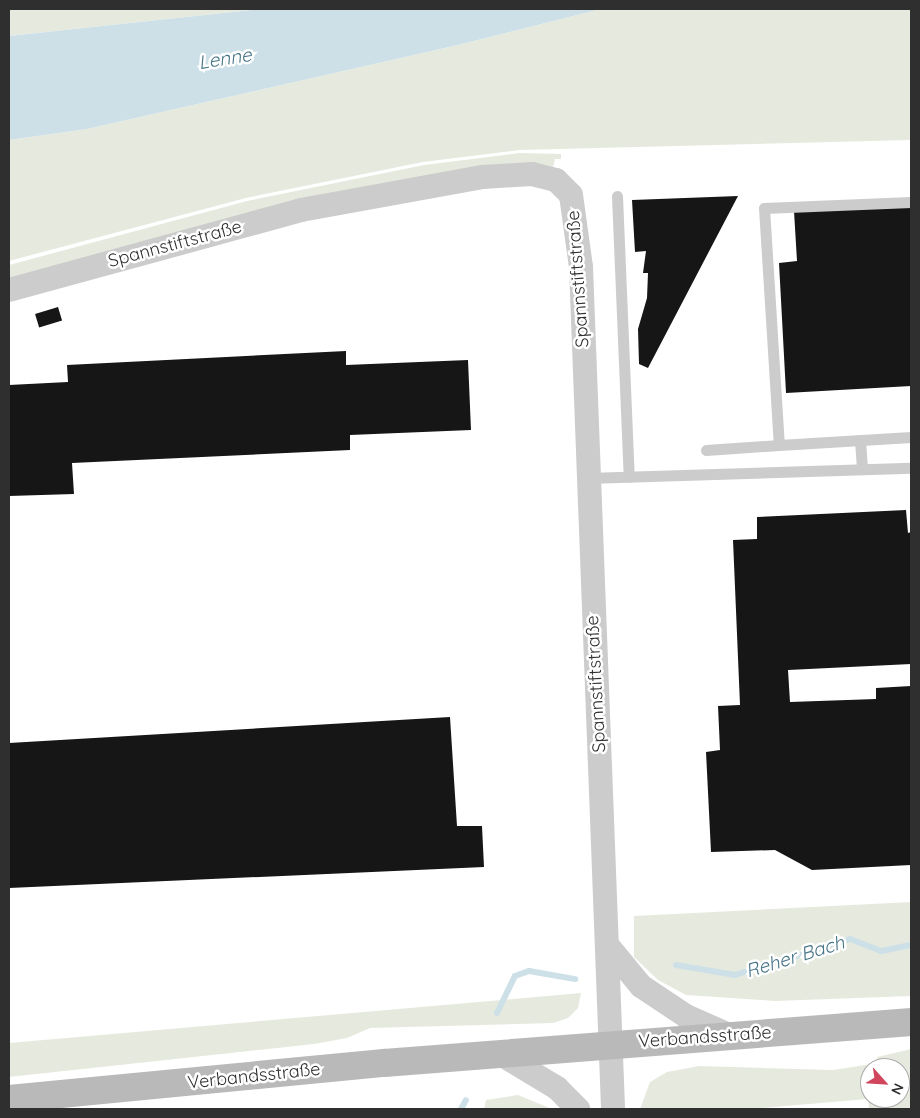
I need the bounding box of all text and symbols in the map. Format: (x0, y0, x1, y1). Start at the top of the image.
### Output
water label: Lenne (197, 44, 253, 74)
street label: Spannstiftstraße (562, 210, 594, 348)
street label: Spannstiftstraße (106, 216, 244, 272)
street label: Spannstiftstraße (582, 615, 610, 753)
water label: Reher Bach (743, 931, 847, 983)
street label: Verbandsstraße (638, 1022, 772, 1052)
street label: Verbandsstraße (187, 1058, 321, 1094)
north arrow (860, 1058, 910, 1108)
text: N (887, 1081, 908, 1098)

